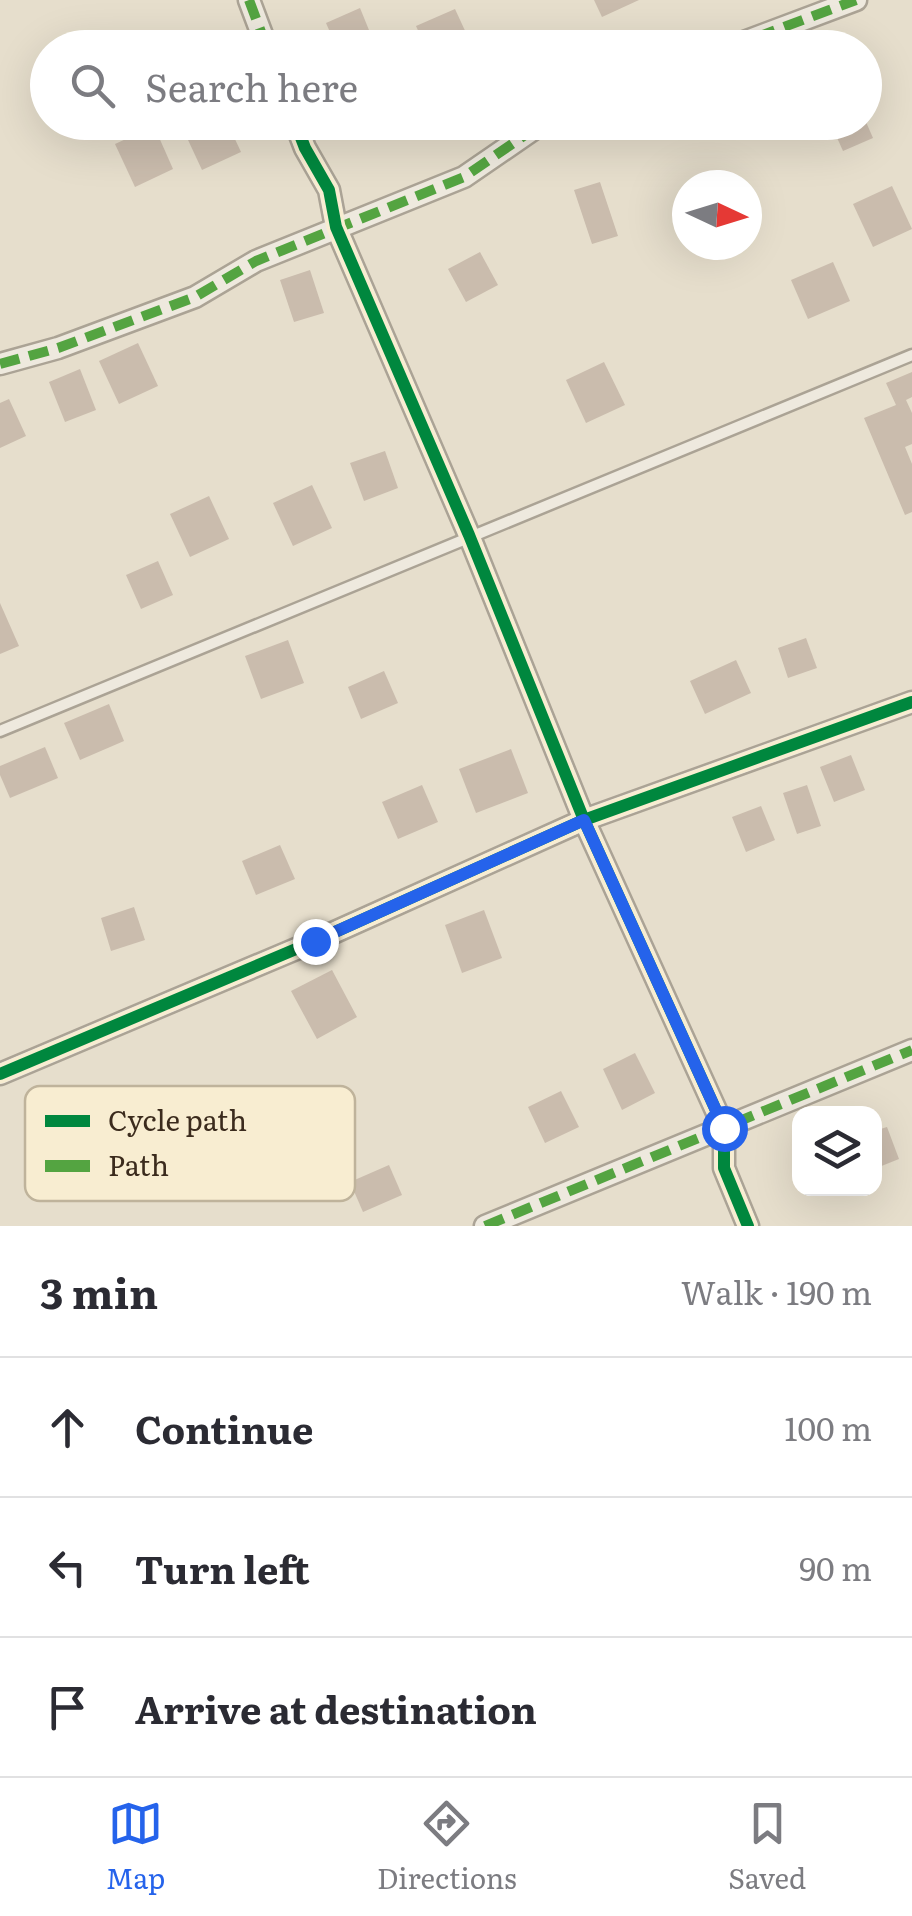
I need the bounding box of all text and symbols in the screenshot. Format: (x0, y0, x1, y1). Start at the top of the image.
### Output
search box (30, 30, 882, 140)
text: Search here (145, 57, 358, 114)
icon: search (65, 58, 120, 113)
north arrow (672, 170, 762, 260)
route end (293, 919, 339, 965)
legend (25, 1086, 355, 1201)
text: Cycle path (108, 1098, 247, 1140)
route start (702, 1106, 748, 1152)
map controls (792, 1106, 882, 1196)
button: layers (792, 1106, 882, 1196)
text: Path (108, 1143, 169, 1185)
text: 3 min (40, 1260, 158, 1322)
text: Walk · 190 m (681, 1267, 872, 1315)
text: Continue (135, 1399, 313, 1456)
icon: ahead (40, 1400, 95, 1455)
text: 100 m (785, 1403, 872, 1451)
text: Turn left (135, 1539, 310, 1596)
icon: left (40, 1540, 95, 1595)
text: 90 m (799, 1543, 872, 1591)
text: Arrive at destination (135, 1679, 537, 1736)
icon: arrive (40, 1680, 95, 1735)
tab: Map (106, 1796, 165, 1898)
tab: Directions (377, 1796, 517, 1898)
tab: Saved (728, 1796, 806, 1898)

